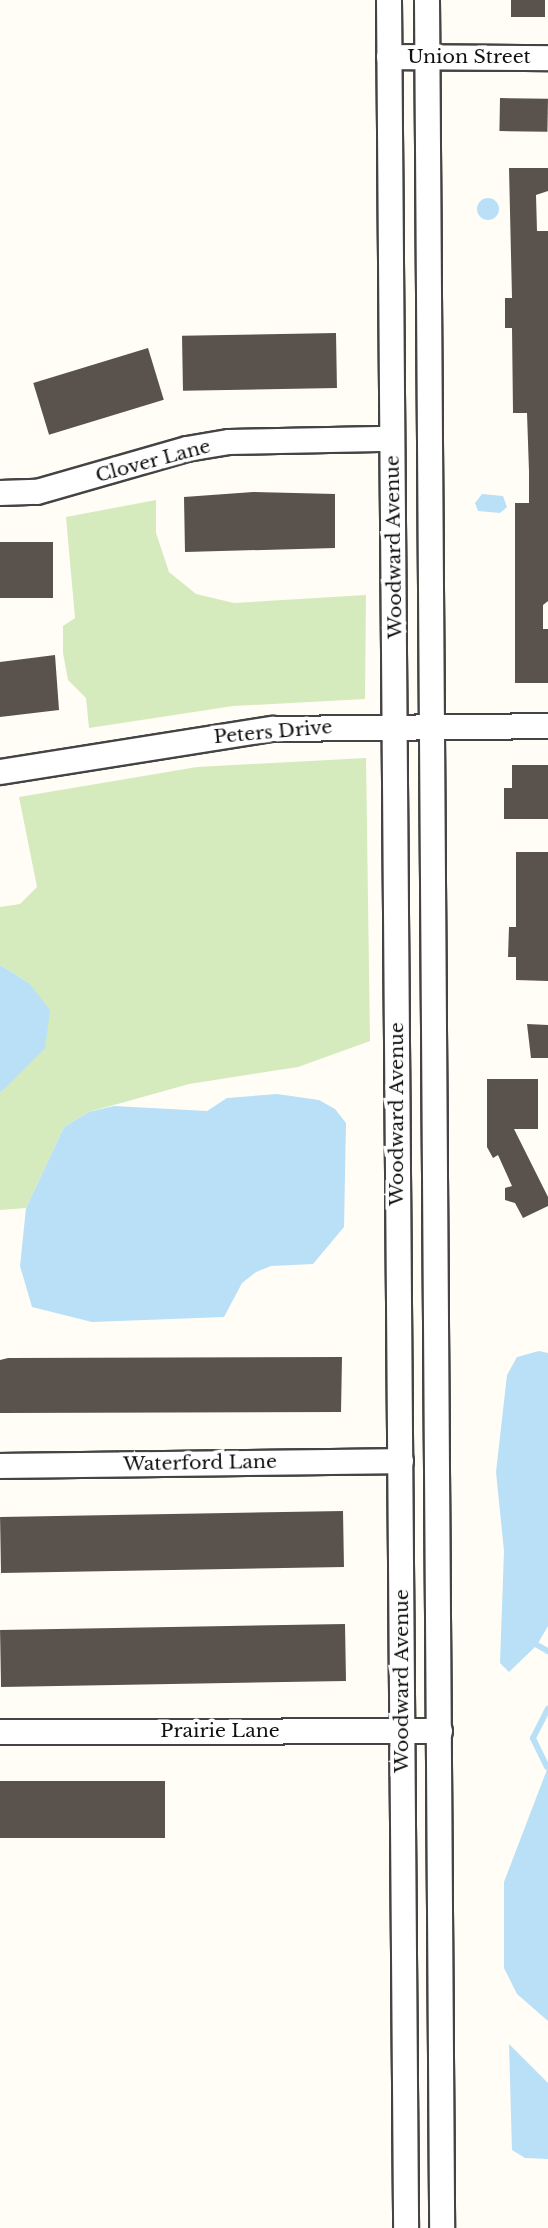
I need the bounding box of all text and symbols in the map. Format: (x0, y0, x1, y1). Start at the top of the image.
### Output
street label: Union Street (407, 46, 531, 68)
street label: Clover Lane (93, 435, 213, 487)
street label: Woodward Avenue (381, 455, 407, 639)
street label: Peters Drive (213, 715, 333, 749)
street label: Woodward Avenue (386, 1022, 408, 1206)
street label: Waterford Lane (123, 1450, 277, 1476)
street label: Woodward Avenue (391, 1589, 413, 1773)
street label: Prairie Lane (160, 1720, 280, 1742)

